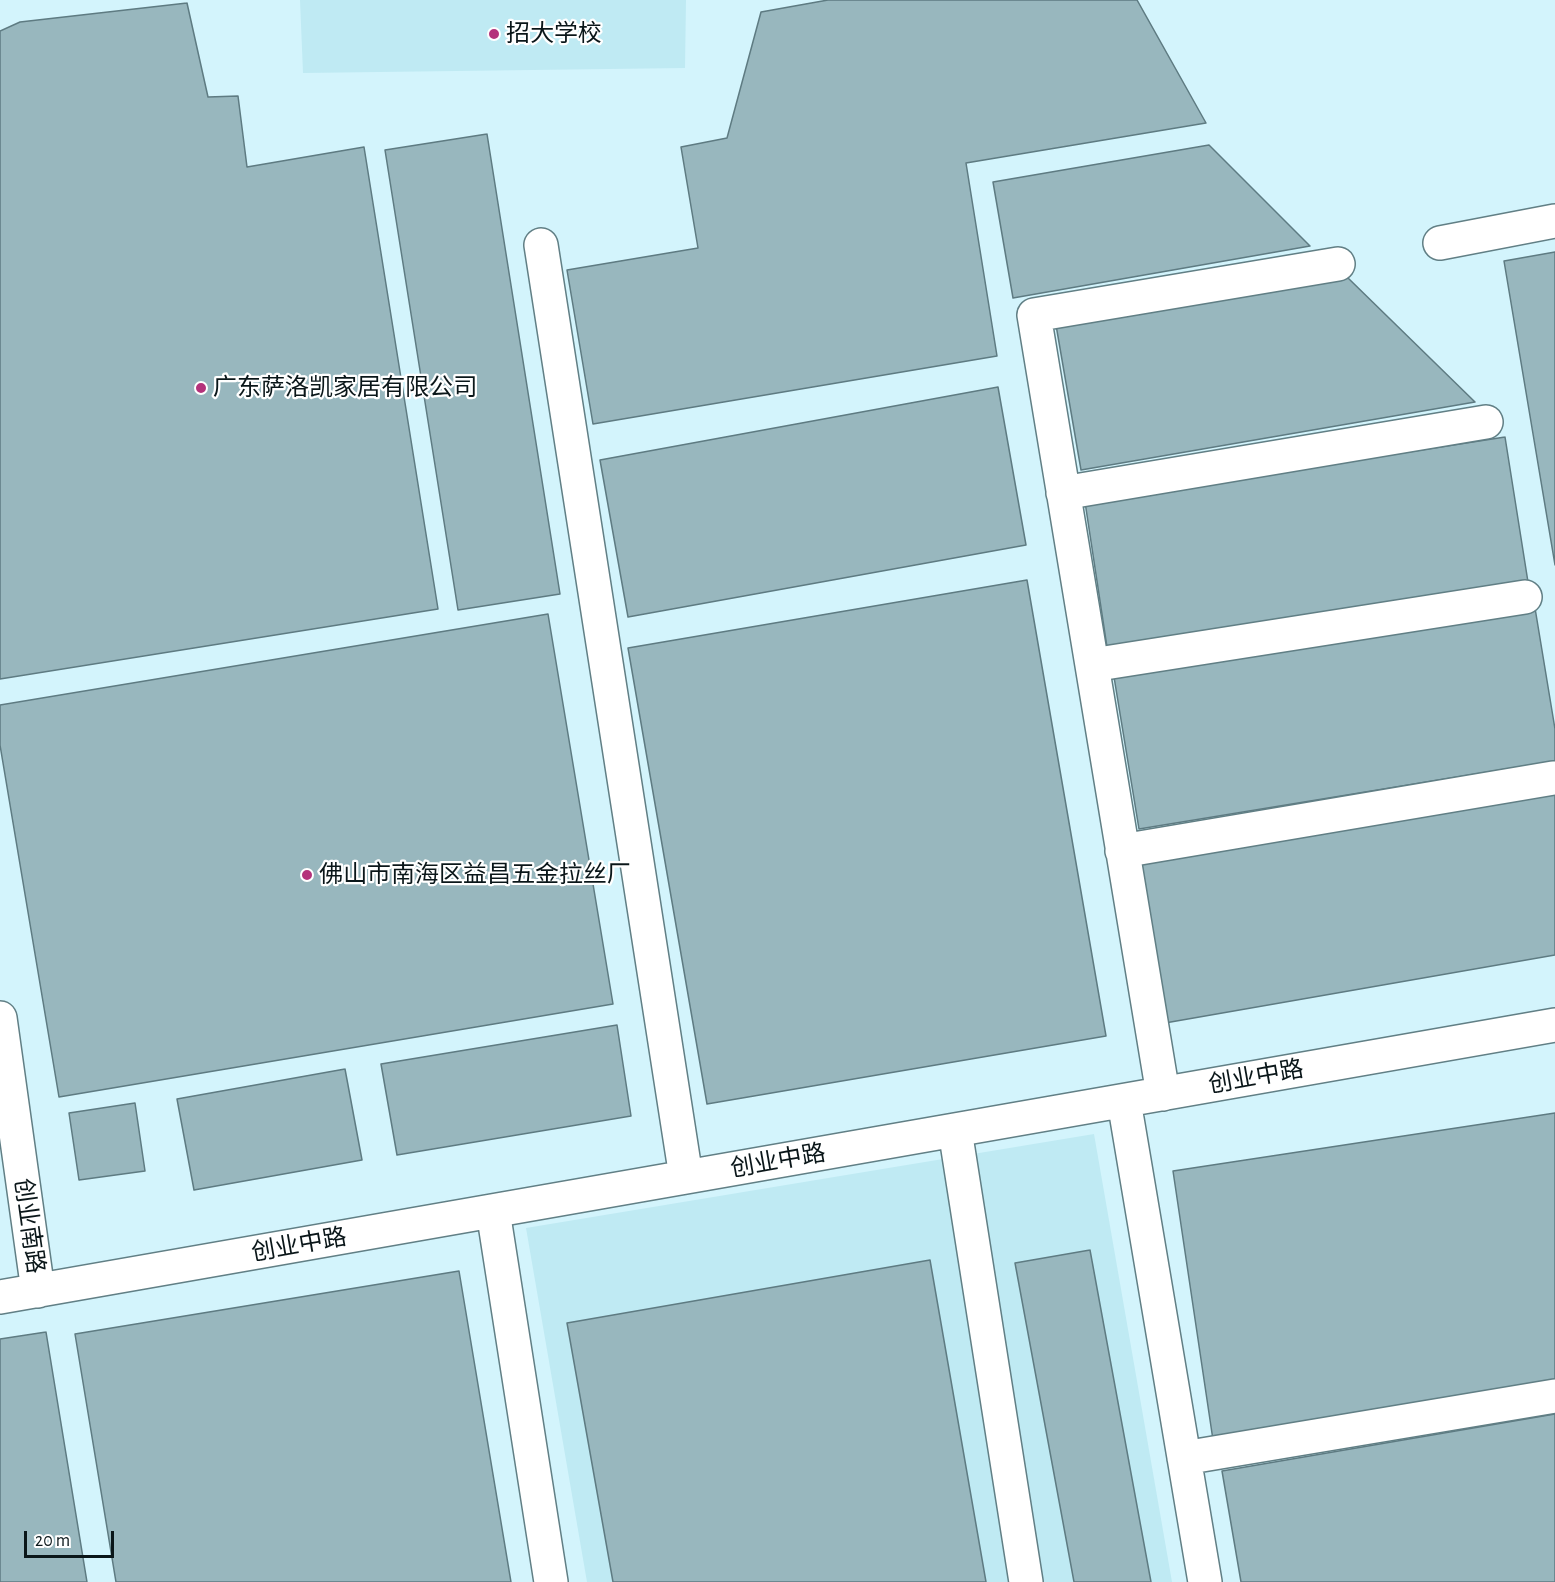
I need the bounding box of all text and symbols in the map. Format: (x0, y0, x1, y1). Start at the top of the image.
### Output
place label: 招大学校 (506, 20, 602, 48)
marker: 招大学校 (487, 27, 501, 41)
place label: 广东萨洛凯家居有限公司 (213, 374, 477, 402)
marker: 广东萨洛凯家居有限公司 (194, 381, 208, 395)
place label: 佛山市南海区益昌五金拉丝厂 (319, 861, 631, 889)
marker: 佛山市南海区益昌五金拉丝厂 (300, 868, 314, 882)
street label: 创业中路 (1206, 1054, 1306, 1100)
street label: 创业中路 (728, 1138, 828, 1184)
street label: 创业南路 (8, 1176, 50, 1276)
street label: 创业中路 (249, 1222, 349, 1268)
scale bar (27, 1519, 117, 1557)
text: 20 m (35, 1532, 70, 1550)

